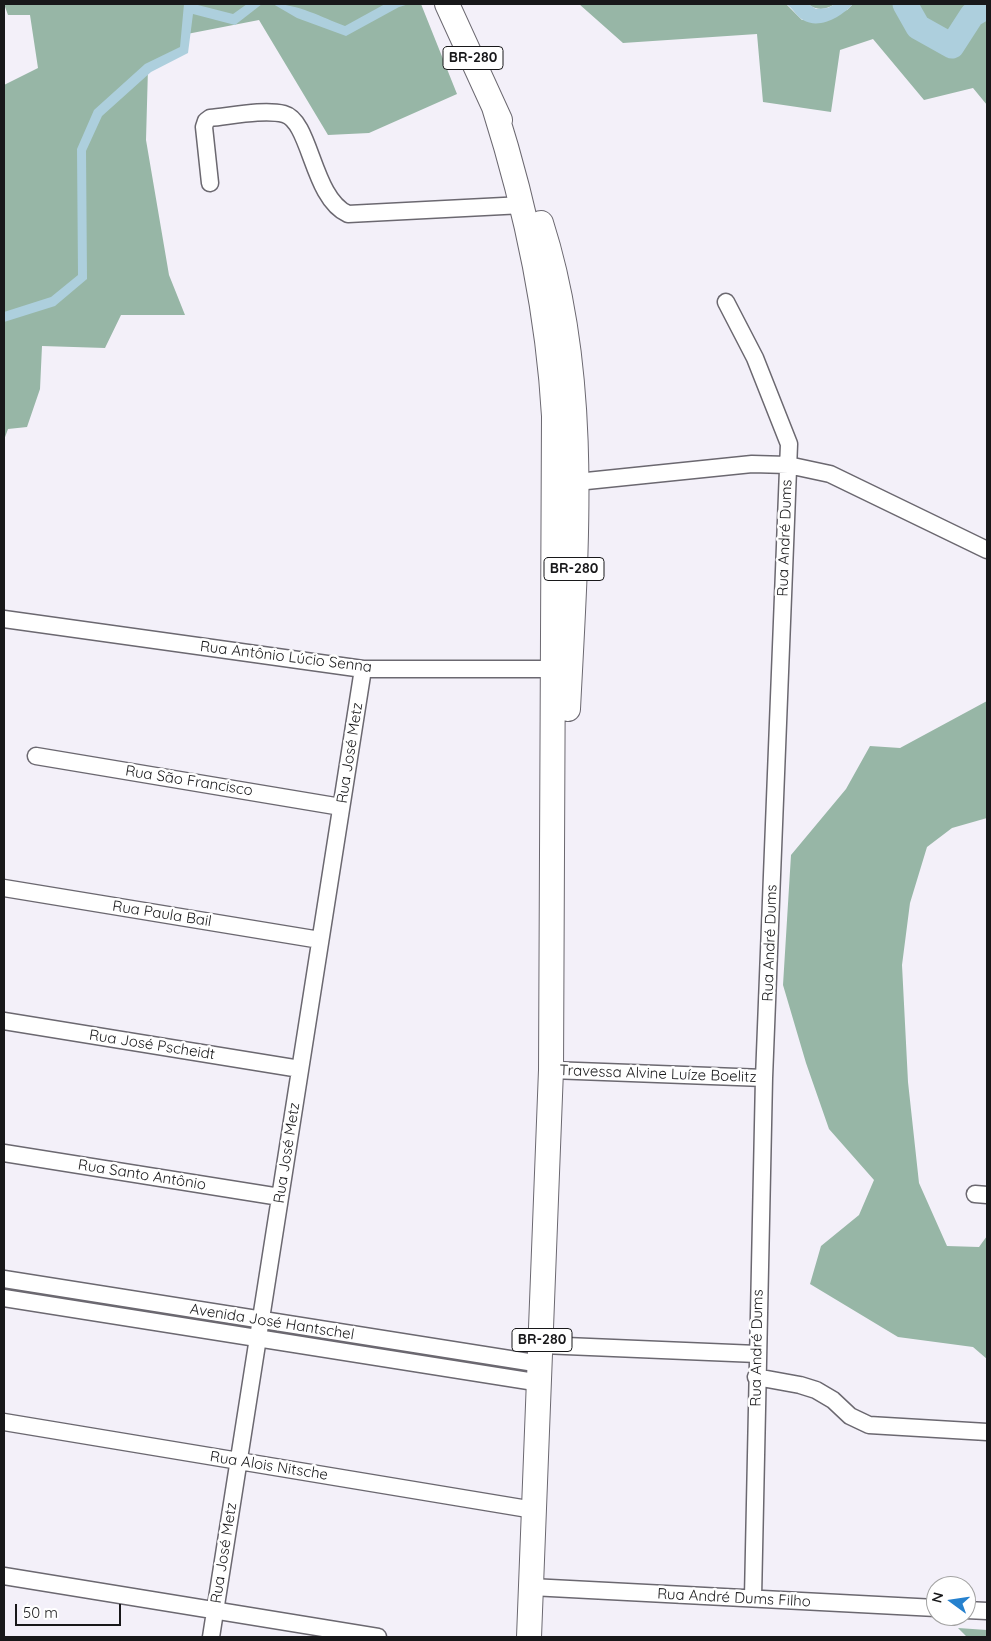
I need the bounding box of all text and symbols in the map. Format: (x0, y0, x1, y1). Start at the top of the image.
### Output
road number: BR-280 (443, 46, 503, 70)
street label: Rua André Dums (774, 479, 796, 597)
road number: BR-280 (544, 558, 604, 580)
street label: Rua Antônio Lúcio Senna (199, 638, 373, 676)
street label: Rua José Metz (333, 701, 367, 805)
street label: Rua São Francisco (124, 762, 254, 800)
street label: Rua André Dums (759, 884, 781, 1002)
street label: Rua Paula Bail (111, 897, 213, 931)
street label: Rua José Pscheidt (88, 1026, 216, 1064)
street label: Travessa Alvine Luíze Boelitz (559, 1062, 757, 1086)
street label: Rua José Metz (270, 1101, 304, 1205)
street label: Rua Santo Antônio (77, 1156, 207, 1194)
street label: Rua André Dums (747, 1289, 767, 1407)
street label: Avenida José Hantschel (189, 1300, 355, 1344)
road number: BR-280 (512, 1328, 572, 1352)
street label: Rua Alois Nitsche (209, 1448, 329, 1484)
street label: Rua José Metz (207, 1501, 241, 1605)
north arrow (926, 1576, 976, 1626)
street label: Rua André Dums Filho (657, 1585, 811, 1611)
text: N (927, 1590, 947, 1605)
scale bar (18, 1594, 124, 1626)
text: 50 m (23, 1603, 58, 1622)

